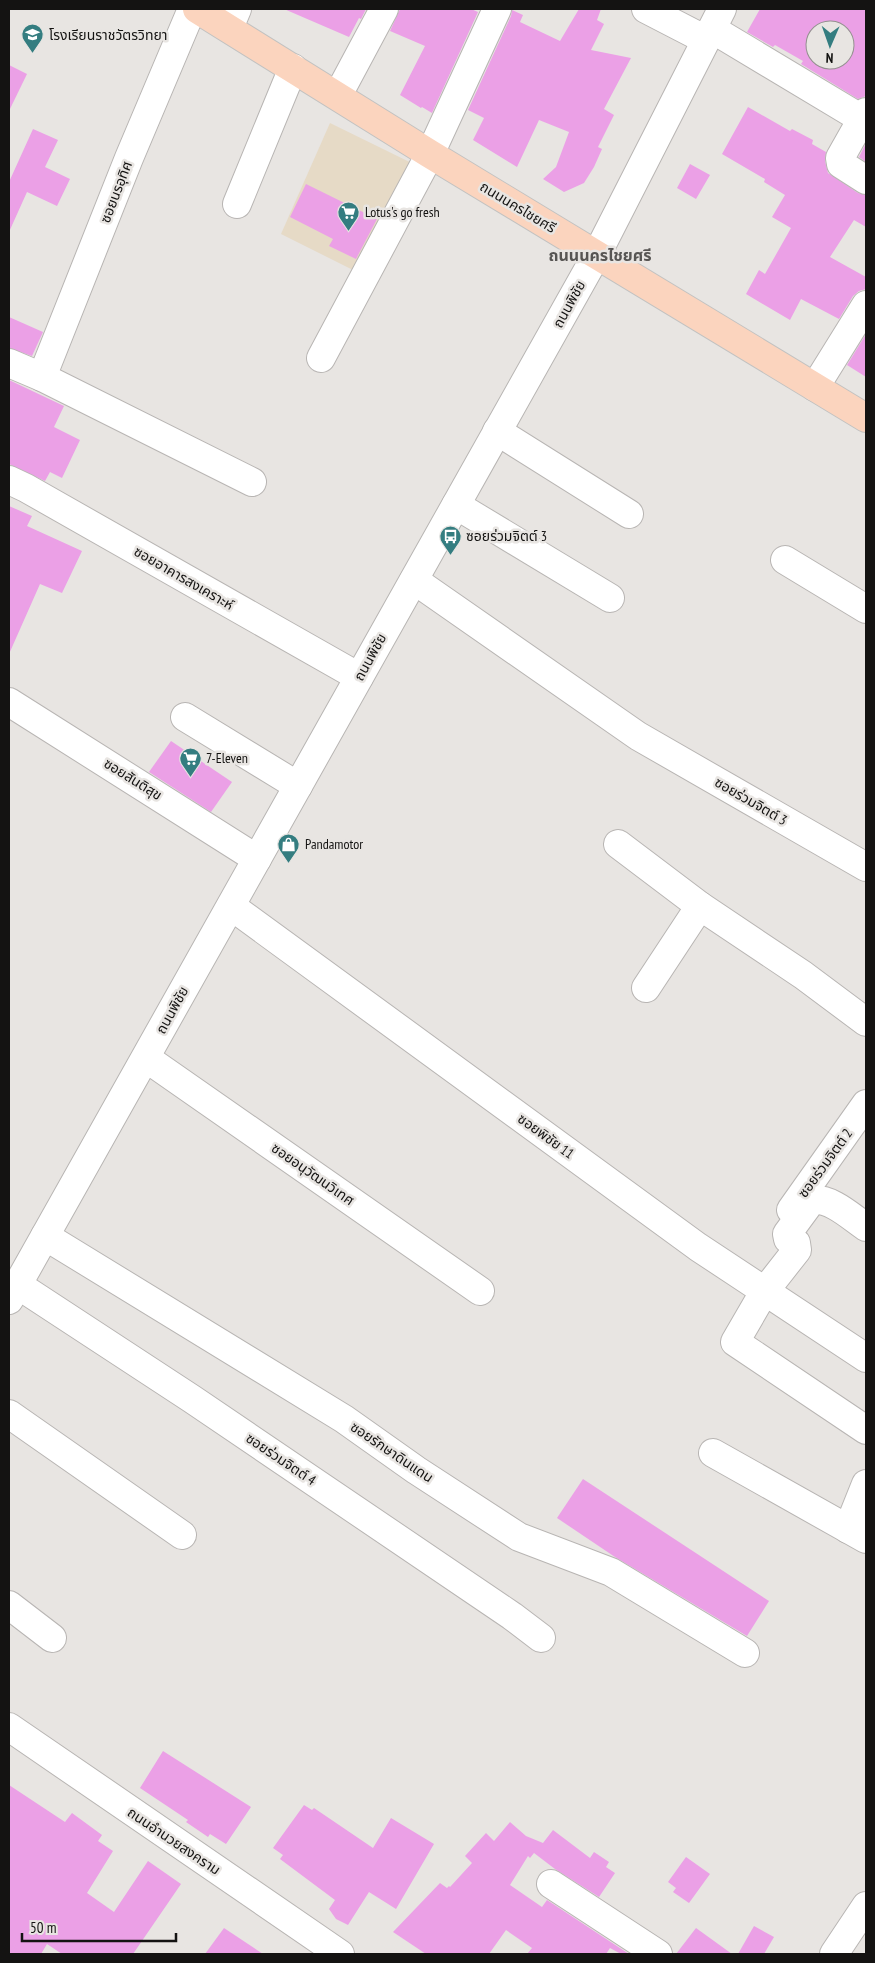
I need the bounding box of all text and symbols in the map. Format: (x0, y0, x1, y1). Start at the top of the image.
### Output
north arrow (805, 20, 855, 70)
school or university icon: โรงเรียนราชวัตรวิทยา (21, 23, 45, 54)
place label: โรงเรียนราชวัตรวิทยา (49, 26, 168, 44)
text: N (825, 49, 834, 67)
street label: ซอยนรอุทิศ (96, 158, 136, 226)
street label: ถนนนครไชยศรี (477, 177, 559, 237)
supermarket icon: Lotus's go fresh (337, 200, 361, 231)
place label: Lotus's go fresh (365, 203, 440, 221)
district label: ถนนนครไชยศรี (548, 245, 652, 265)
street label: ถนนพิชัย (549, 277, 589, 331)
bus stop icon: ซอยร่วมจิตต์ 3 (438, 524, 462, 555)
place label: ซอยร่วมจิตต์ 3 (466, 527, 547, 545)
street label: ซอยอาคารสงเคราะห์ (131, 542, 238, 614)
street label: ถนนพิชัย (350, 630, 390, 684)
supermarket icon: 7-Eleven (178, 746, 202, 777)
place label: 7-Eleven (206, 749, 248, 767)
street label: ซอยสันติสุข (101, 754, 165, 804)
street label: ซอยร่วมจิตต์ 3 (711, 773, 791, 829)
shop icon: Pandamotor (277, 832, 301, 863)
place label: Pandamotor (305, 835, 363, 853)
street label: ถนนพิชัย (152, 983, 192, 1037)
street label: ซอยพิชัย 11 (514, 1109, 578, 1163)
street label: ซอยร่วมจิตต์ 2 (794, 1125, 856, 1201)
street label: ซอยอนุวัฒนวิเทศ (268, 1139, 358, 1209)
street label: ซอยรักษาดินแดน (347, 1418, 437, 1486)
street label: ซอยร่วมจิตต์ 4 (242, 1429, 320, 1489)
street label: ถนนอำนวยสงคราม (124, 1803, 224, 1879)
scale bar (22, 1910, 176, 1942)
text: 50 m (30, 1918, 56, 1937)

